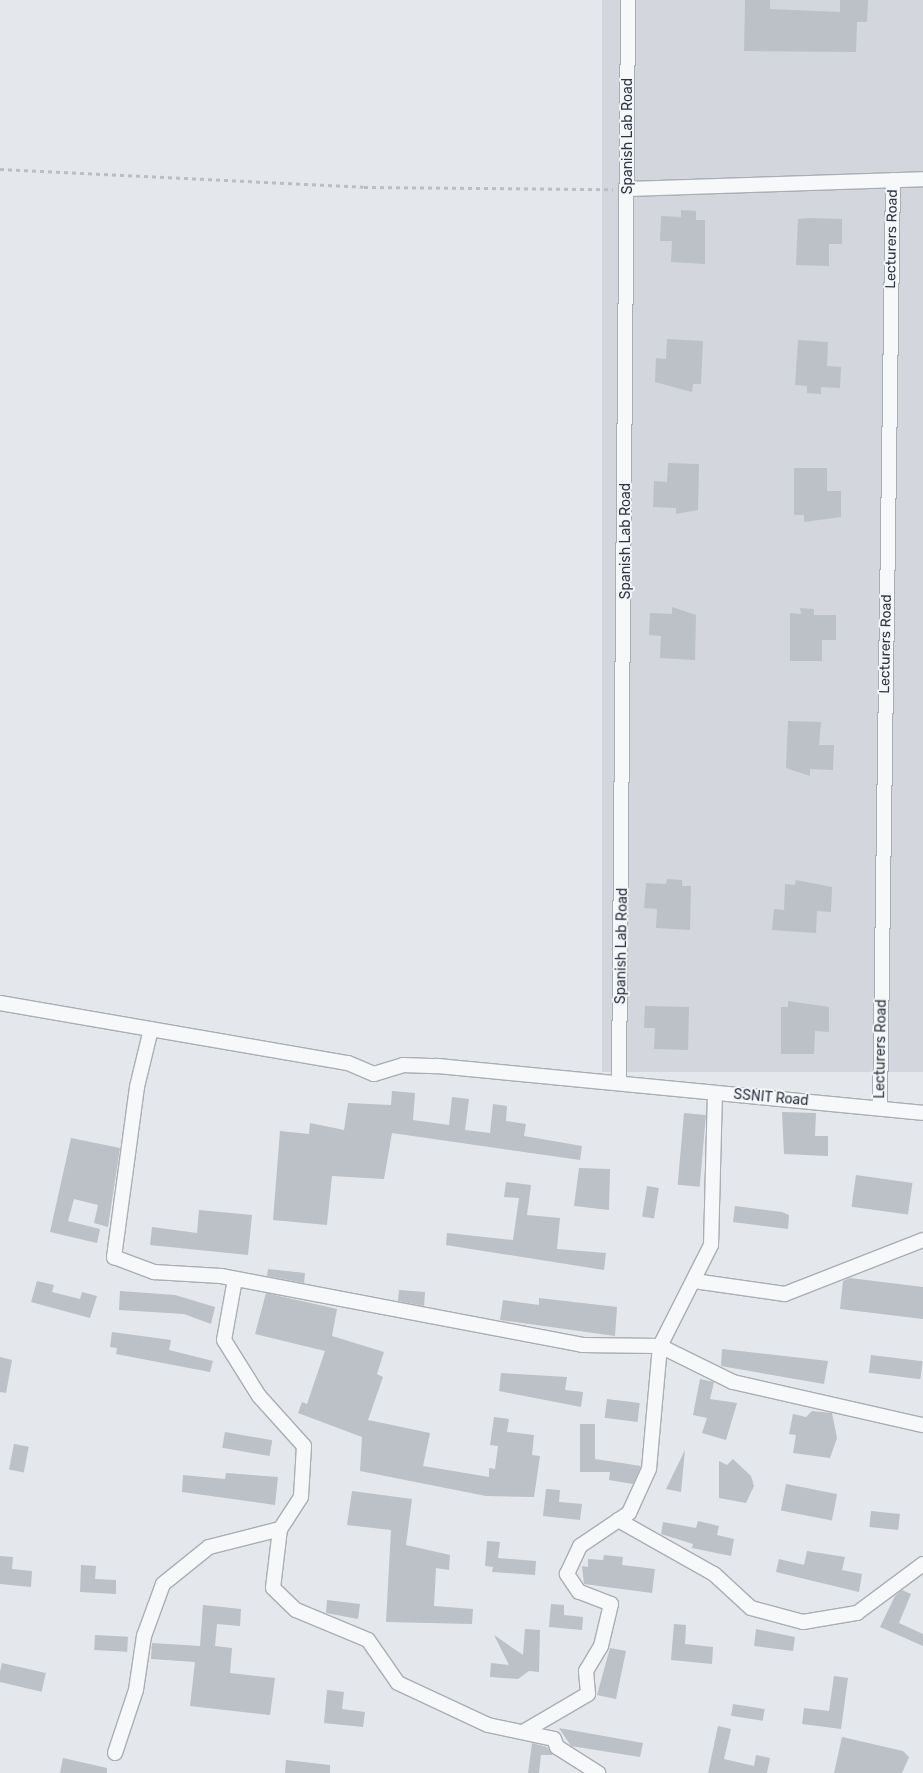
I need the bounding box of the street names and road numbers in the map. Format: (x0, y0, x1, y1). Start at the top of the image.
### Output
street label: Spanish Lab Road (620, 78, 636, 194)
street label: Lecturers Road (883, 189, 901, 289)
street label: Spanish Lab Road (618, 483, 634, 599)
street label: Lecturers Road (877, 594, 895, 694)
street label: Spanish Lab Road (613, 888, 631, 1004)
street label: Lecturers Road (872, 999, 890, 1099)
street label: SSNIT Road (733, 1086, 809, 1110)

